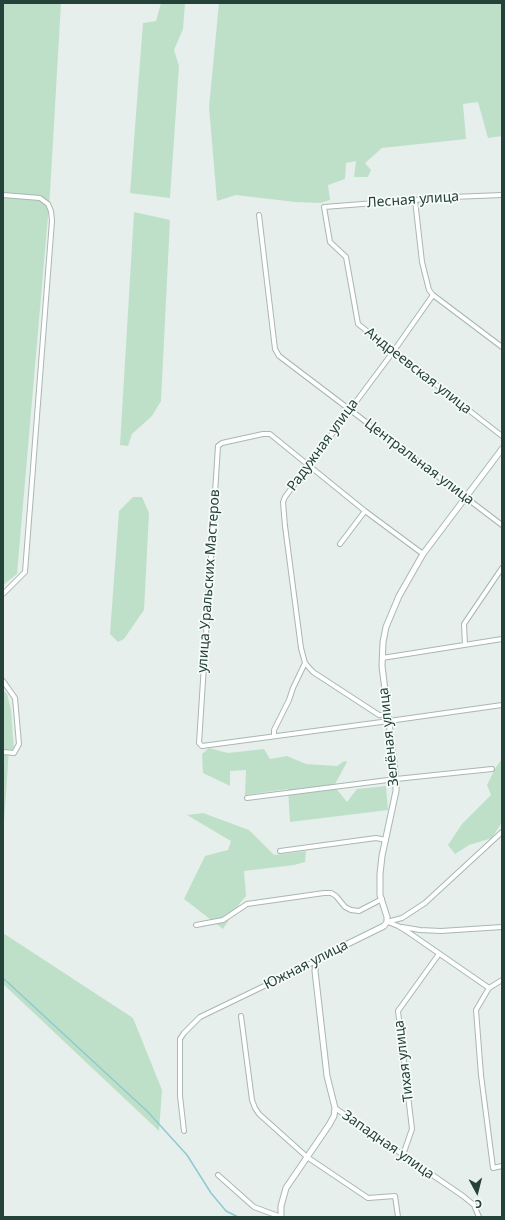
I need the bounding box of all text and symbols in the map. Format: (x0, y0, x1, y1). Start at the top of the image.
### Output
street label: Лесная улица (366, 188, 460, 212)
street label: Андреевская улица (361, 324, 475, 418)
street label: Радужная улица (284, 396, 362, 494)
street label: Центральная улица (361, 415, 477, 509)
street label: улица Уральских Мастеров (194, 489, 224, 673)
street label: Зелёная улица (375, 687, 403, 787)
street label: Южная улица (261, 937, 351, 993)
street label: Тихая улица (391, 1019, 417, 1103)
street label: Западная улица (339, 1107, 437, 1183)
north arrow (457, 1172, 497, 1212)
text: С (474, 1197, 483, 1212)

